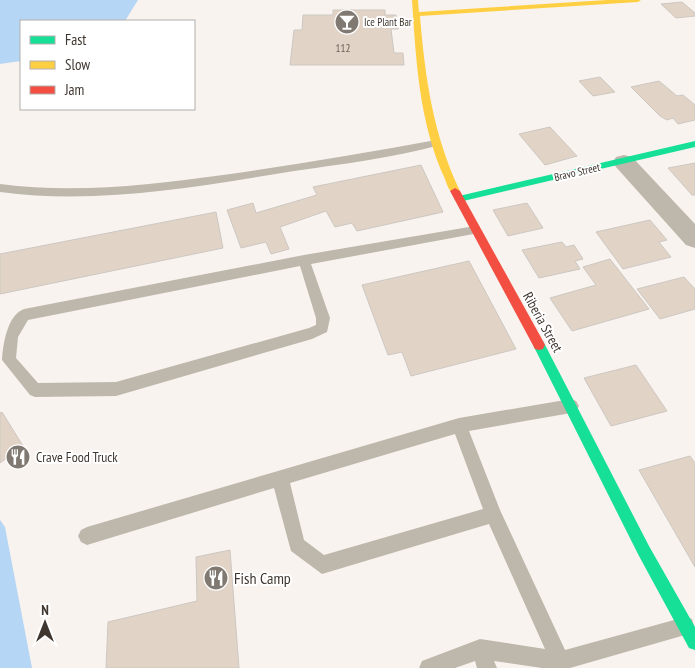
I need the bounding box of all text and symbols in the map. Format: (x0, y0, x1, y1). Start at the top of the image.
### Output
bar icon: Ice Plant Bar (334, 9, 360, 35)
place label: Ice Plant Bar (364, 15, 412, 29)
legend (20, 20, 195, 110)
text: Fast (65, 30, 86, 49)
house number: 112 (336, 41, 350, 55)
text: Slow (65, 55, 90, 74)
text: Jam (64, 80, 84, 99)
street label: Bravo Street (553, 160, 601, 184)
street label: Riberia Street (519, 289, 567, 355)
restaurant icon: Crave Food Truck (5, 444, 31, 470)
place label: Crave Food Truck (36, 448, 118, 466)
restaurant icon: Fish Camp (203, 565, 229, 591)
place label: Fish Camp (234, 568, 291, 588)
north arrow (20, 598, 70, 648)
text: N (41, 601, 49, 619)

